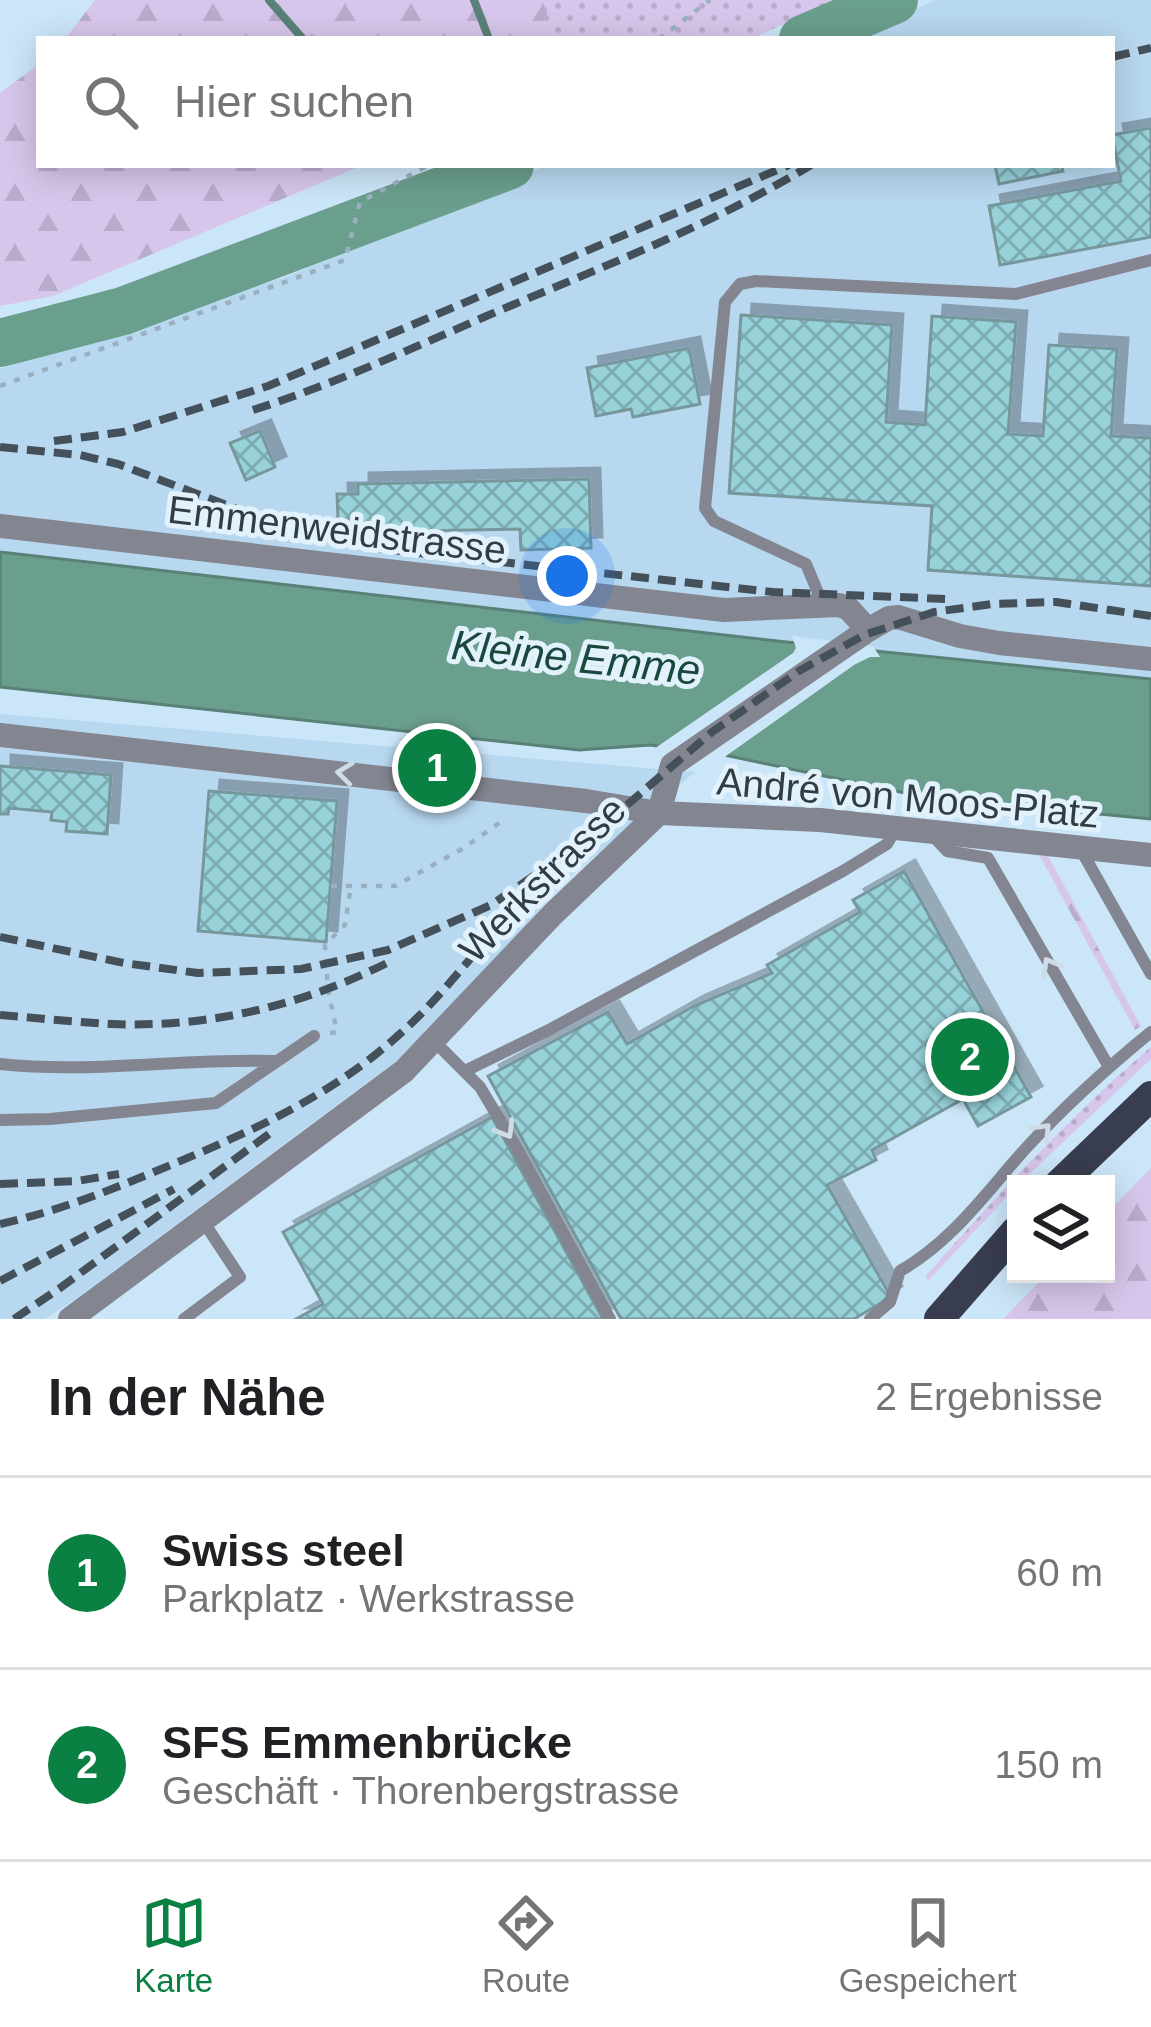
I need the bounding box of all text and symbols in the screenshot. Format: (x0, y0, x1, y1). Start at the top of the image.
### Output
search box (36, 36, 1115, 168)
icon: search (78, 69, 144, 135)
text: Hier suchen (174, 76, 414, 127)
street label: Emmenweidstrasse (165, 487, 508, 572)
your location (537, 546, 597, 606)
water label: Kleine Emme (449, 621, 703, 694)
pin: 1 (398, 723, 476, 813)
street label: André von Moos-Platz (715, 759, 1101, 836)
one-way arrow (335, 760, 355, 786)
street label: Werkstrasse (451, 788, 634, 971)
one-way arrow (1042, 957, 1065, 978)
pin: 2 (931, 1012, 1009, 1102)
one-way arrow (492, 1117, 514, 1139)
one-way arrow (1028, 1123, 1050, 1144)
map controls (1007, 1175, 1115, 1283)
button: layers (1007, 1175, 1115, 1283)
text: In der Nähe (48, 1369, 326, 1426)
text: 2 Ergebnisse (875, 1375, 1103, 1418)
text: Swiss steel (162, 1525, 405, 1576)
text: 1 (76, 1551, 98, 1594)
text: 60 m (1016, 1551, 1103, 1594)
text: Parkplatz · Werkstrasse (162, 1577, 575, 1620)
text: SFS Emmenbrücke (162, 1717, 572, 1768)
text: 2 (76, 1743, 98, 1786)
text: 150 m (995, 1743, 1103, 1786)
text: Geschäft · Thorenbergstrasse (162, 1769, 679, 1812)
tab: Karte (134, 1890, 213, 2000)
tab: Route (482, 1890, 570, 2000)
tab: Gespeichert (839, 1890, 1017, 2000)

